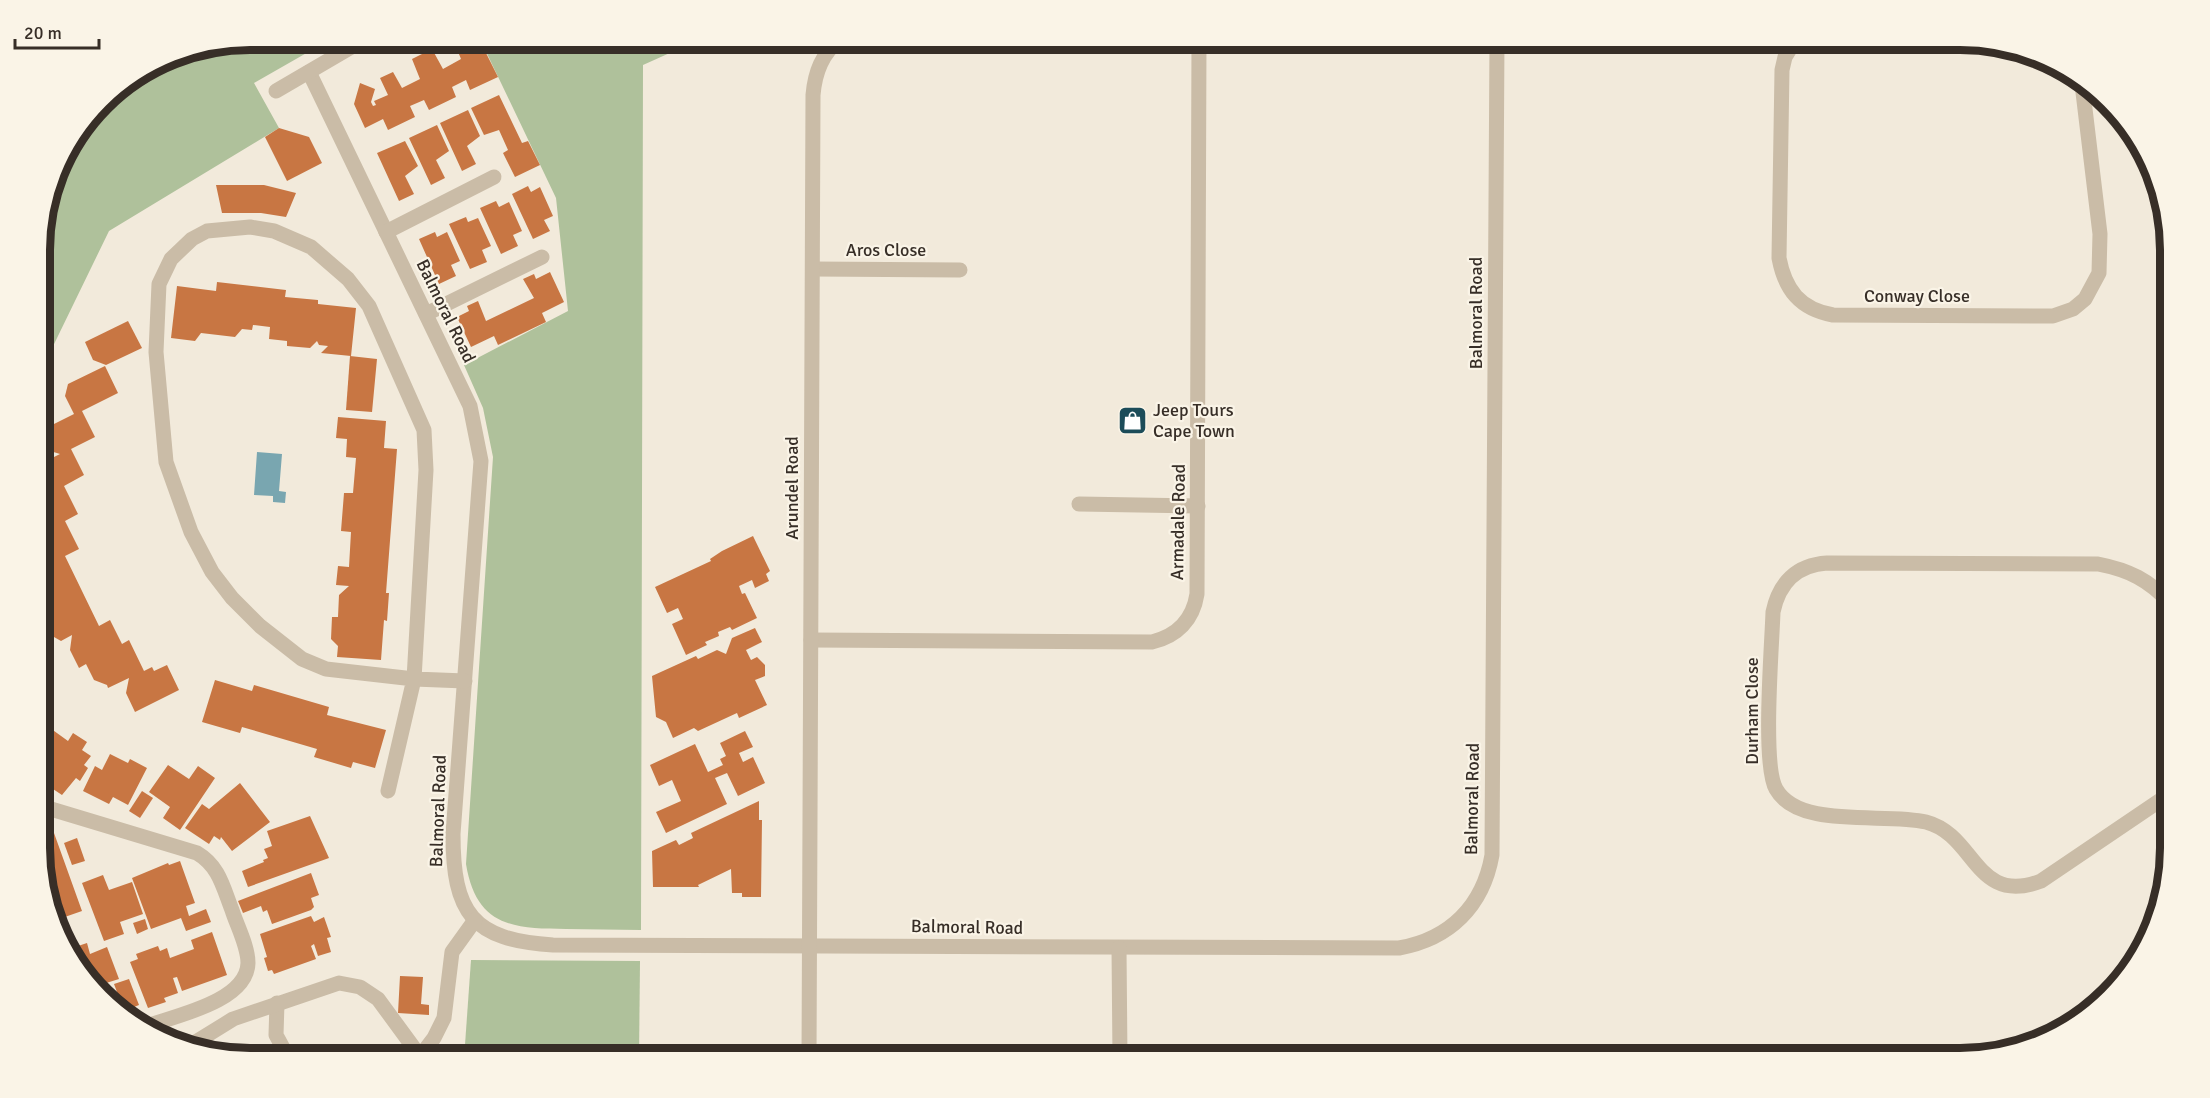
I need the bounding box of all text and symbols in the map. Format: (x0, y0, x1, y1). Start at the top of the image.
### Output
scale bar (15, 12, 99, 50)
text: 20 m (24, 22, 62, 44)
street label: Aros Close (846, 239, 926, 261)
street label: Balmoral Road (411, 256, 481, 366)
street label: Balmoral Road (1465, 257, 1487, 369)
street label: Conway Close (1864, 285, 1970, 307)
place label: Jeep Tours Cape Town (1153, 399, 1235, 442)
shop icon: Jeep Tours Cape Town (1116, 404, 1148, 436)
street label: Arundel Road (781, 436, 803, 540)
street label: Armadale Road (1166, 464, 1190, 580)
street label: Durham Close (1741, 657, 1763, 765)
street label: Balmoral Road (1460, 743, 1484, 855)
street label: Balmoral Road (425, 754, 451, 868)
street label: Balmoral Road (911, 915, 1023, 939)

